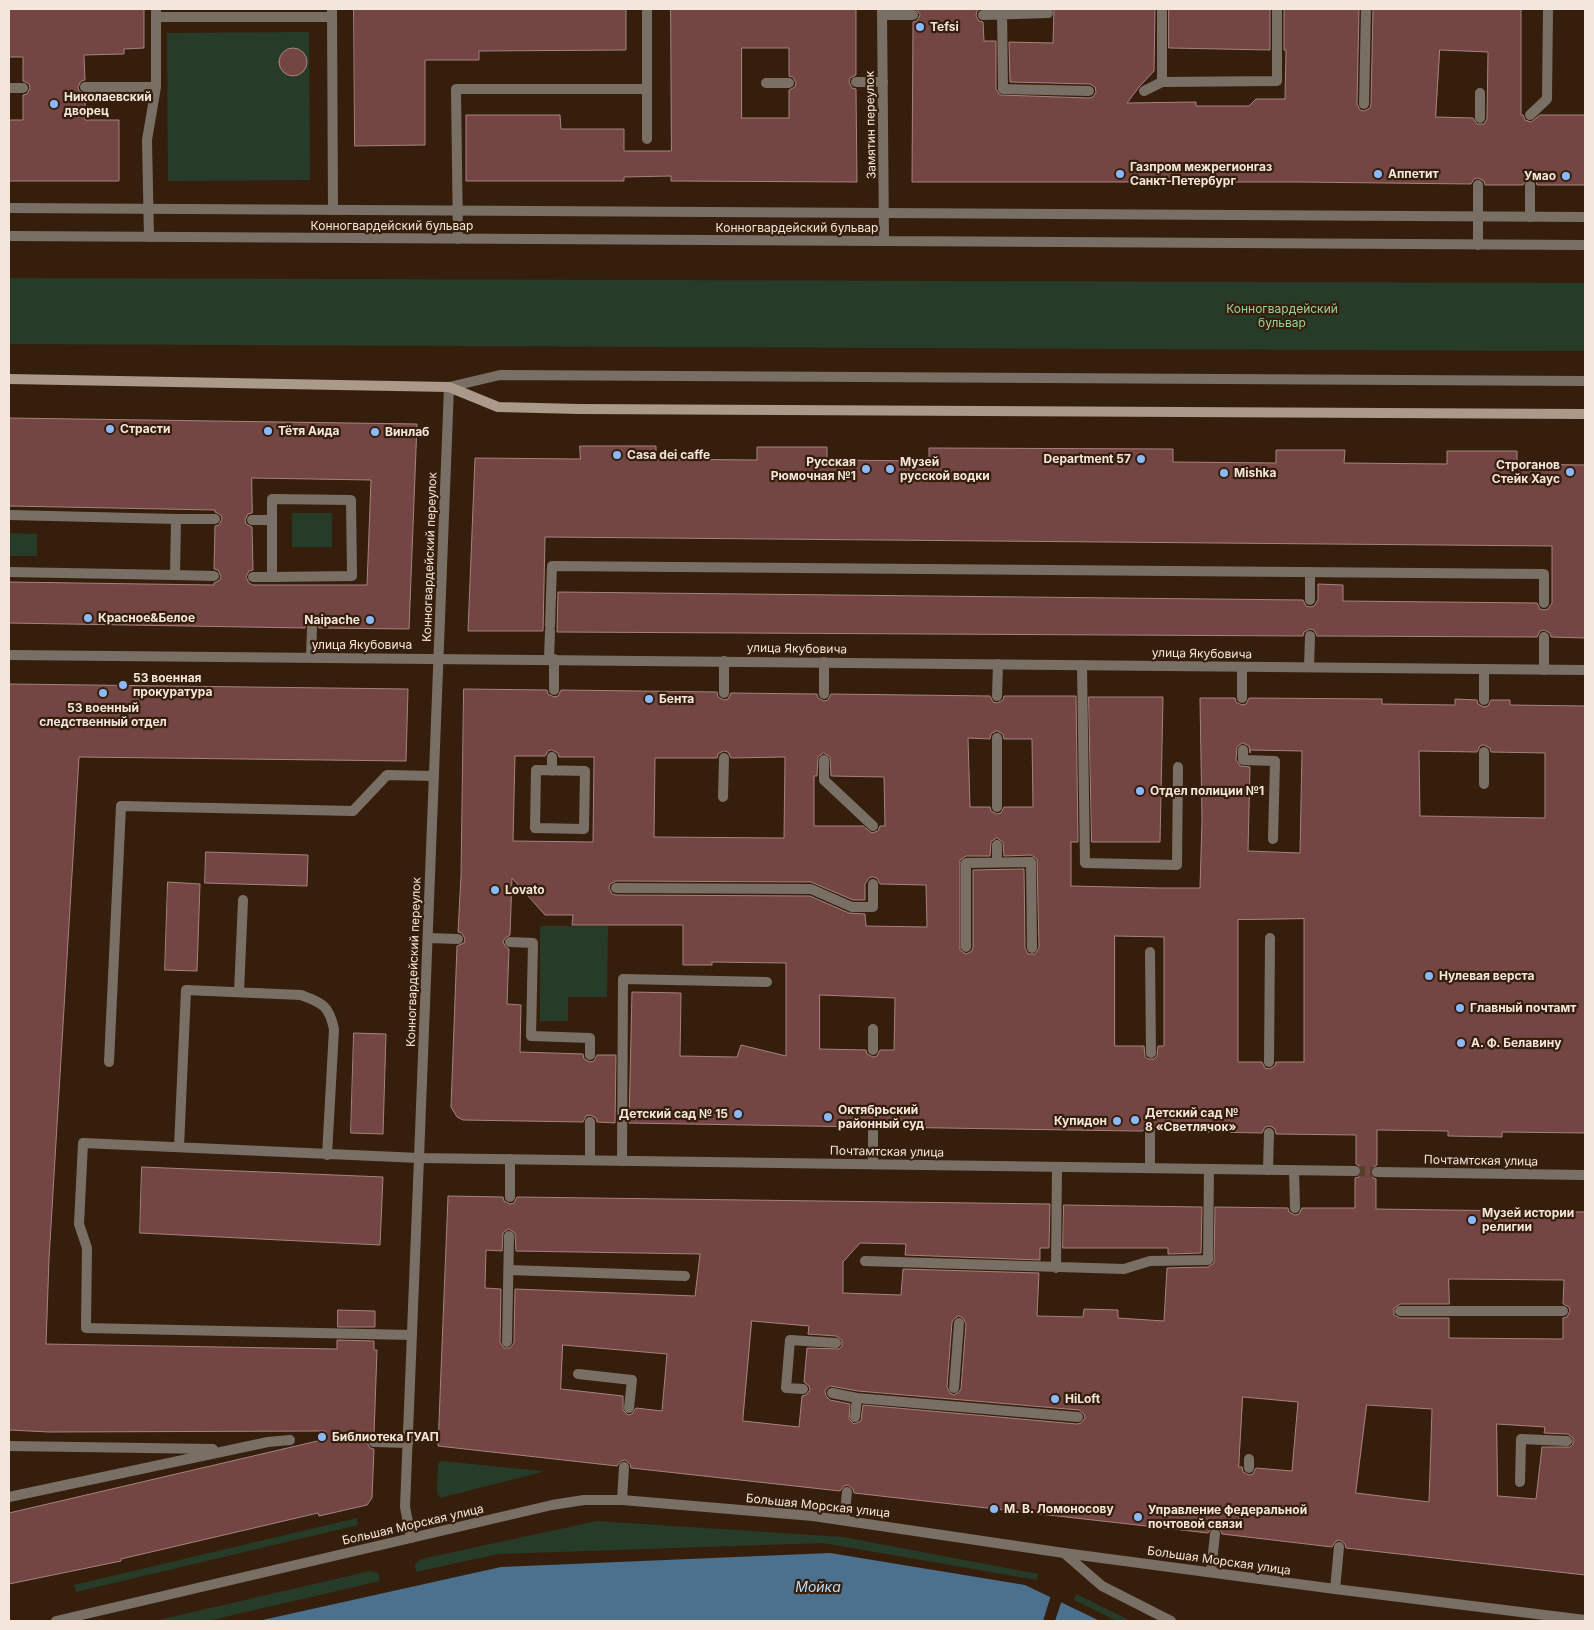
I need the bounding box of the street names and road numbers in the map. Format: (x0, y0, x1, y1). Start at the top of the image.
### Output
street label: Замятин переулок (863, 71, 879, 179)
street label: Конногвардейский бульвар (311, 219, 473, 233)
street label: Конногвардейский бульвар (716, 221, 878, 235)
street label: Конногвардейский переулок (420, 472, 440, 642)
street label: улица Якубовича (312, 638, 412, 652)
street label: улица Якубовича (747, 641, 847, 657)
street label: улица Якубовича (1152, 646, 1252, 662)
street label: Конногвардейский переулок (404, 877, 424, 1047)
street label: Почтамтская улица (830, 1144, 944, 1160)
street label: Почтамтская улица (1424, 1153, 1538, 1169)
street label: Большая Морская улица (745, 1491, 891, 1521)
street label: Большая Морская улица (341, 1502, 485, 1548)
street label: Большая Морская улица (1146, 1544, 1292, 1578)

